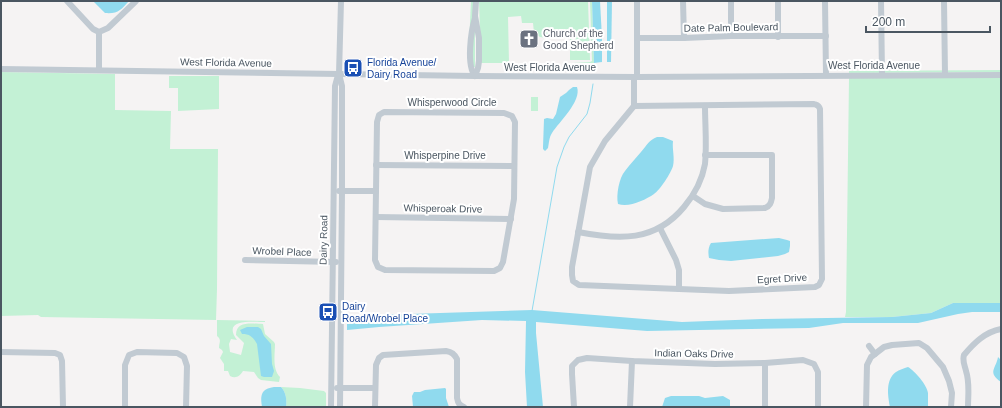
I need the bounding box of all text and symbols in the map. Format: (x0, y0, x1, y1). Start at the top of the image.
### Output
scale bar (866, 8, 990, 34)
text: 200 m (872, 15, 905, 29)
street label: Date Palm Boulevard (684, 21, 778, 34)
church icon: Church of the Good Shepherd (518, 28, 540, 50)
place label: Church of the Good Shepherd (543, 28, 614, 51)
street label: West Florida Avenue (180, 56, 272, 69)
bus stop icon: Florida Avenue/ Dairy Road (342, 57, 364, 79)
place label: Florida Avenue/ Dairy Road (367, 57, 437, 80)
street label: West Florida Avenue (828, 60, 920, 71)
street label: West Florida Avenue (504, 62, 596, 73)
street label: Whisperwood Circle (408, 97, 497, 108)
street label: Whisperpine Drive (404, 150, 486, 161)
street label: Whisperoak Drive (403, 202, 483, 215)
street label: Dairy Road (318, 215, 329, 265)
street label: Wrobel Place (252, 245, 312, 258)
street label: Egret Drive (757, 272, 808, 285)
bus stop icon: Dairy Road/Wrobel Place (317, 301, 339, 323)
place label: Dairy Road/Wrobel Place (342, 301, 428, 324)
street label: Indian Oaks Drive (654, 347, 734, 360)

